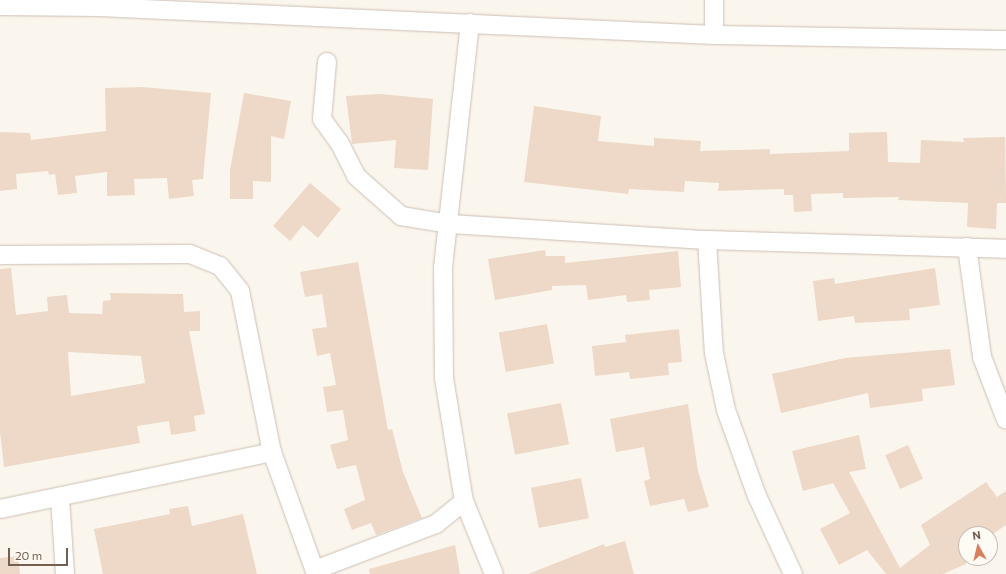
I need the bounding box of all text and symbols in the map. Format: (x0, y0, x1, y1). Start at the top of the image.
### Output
north arrow (958, 526, 998, 566)
text: N (971, 528, 981, 542)
scale bar (10, 540, 70, 566)
text: 20 m (15, 548, 42, 562)

